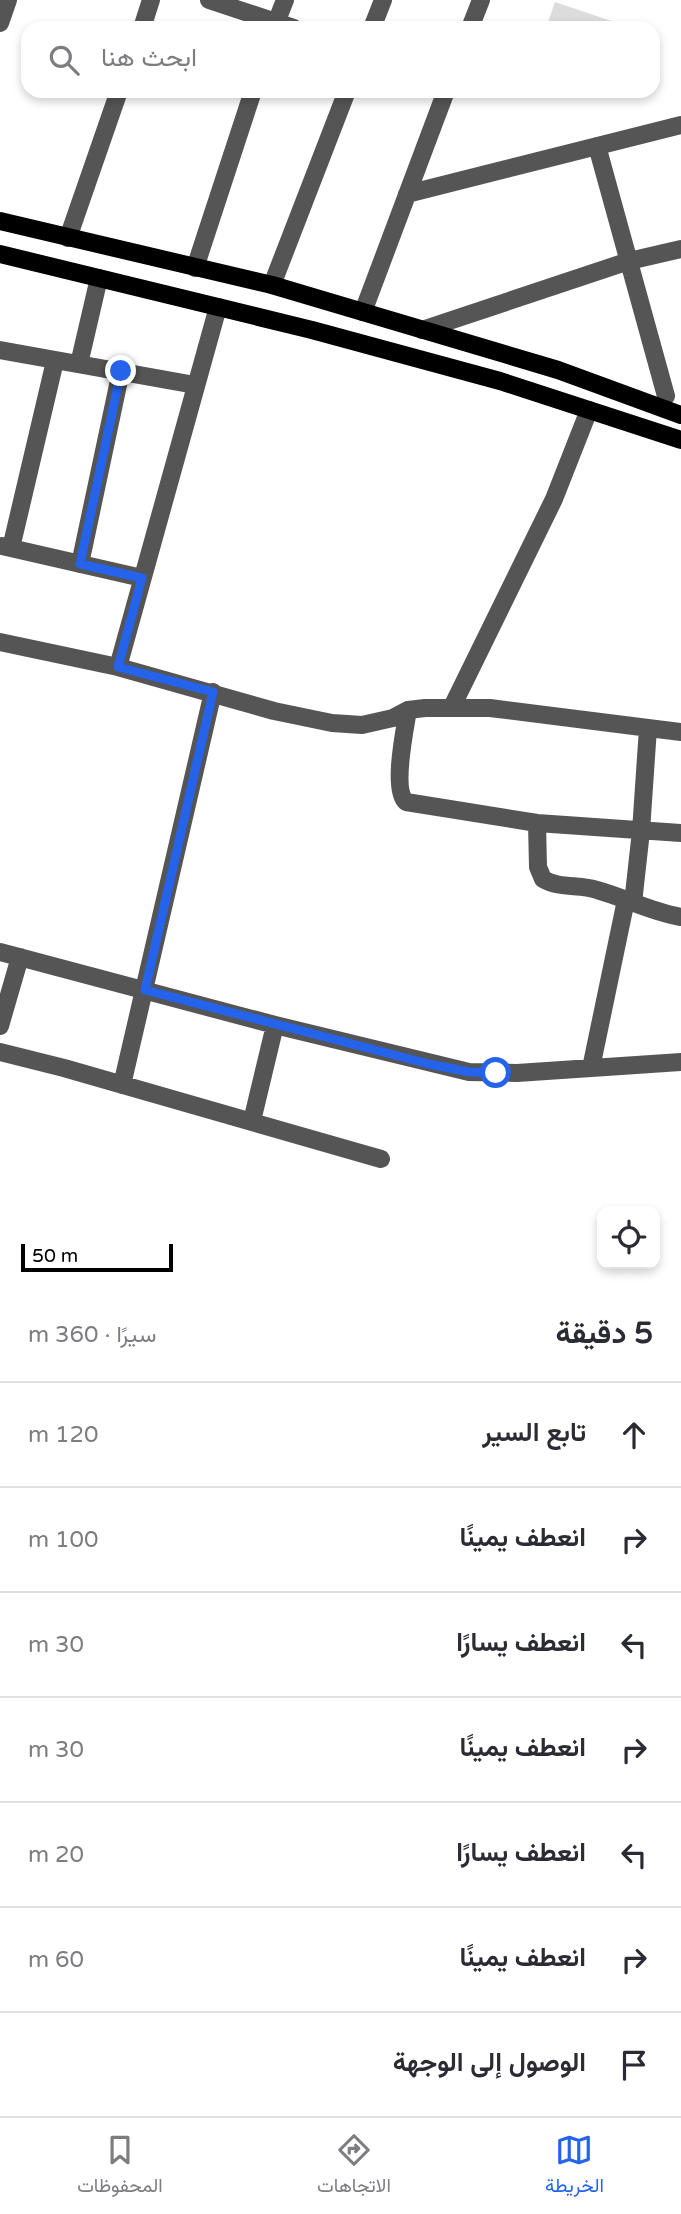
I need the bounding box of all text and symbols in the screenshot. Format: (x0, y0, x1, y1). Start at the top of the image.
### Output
search box (21, 21, 660, 98)
icon: search (45, 41, 83, 79)
text: ابحث هنا (101, 42, 197, 73)
route end (105, 355, 136, 386)
route start (480, 1057, 511, 1088)
map controls (597, 1206, 660, 1269)
button: locate (597, 1206, 660, 1269)
scale bar (21, 1241, 173, 1273)
text: 50 m (32, 1245, 78, 1267)
text: 5 دقيقة (556, 1315, 653, 1352)
text: سيرًا · 360 m (28, 1321, 156, 1349)
icon: ahead (615, 1416, 653, 1454)
text: تابع السير (482, 1417, 586, 1448)
text: 120 m (28, 1421, 98, 1449)
icon: right (615, 1521, 653, 1559)
text: انعطف يمينًا (459, 1522, 586, 1553)
text: 100 m (28, 1526, 98, 1554)
icon: left (615, 1626, 653, 1664)
text: انعطف يسارًا (456, 1627, 586, 1658)
text: 30 m (28, 1631, 84, 1659)
icon: right (615, 1731, 653, 1769)
text: انعطف يمينًا (459, 1732, 586, 1763)
text: 30 m (28, 1736, 84, 1764)
icon: left (615, 1836, 653, 1874)
text: انعطف يسارًا (456, 1837, 586, 1868)
text: 20 m (28, 1841, 84, 1869)
icon: right (615, 1941, 653, 1979)
text: انعطف يمينًا (459, 1942, 586, 1973)
text: 60 m (28, 1946, 84, 1974)
icon: arrive (615, 2046, 653, 2084)
text: الوصول إلى الوجهة (393, 2047, 586, 2078)
tab: المحفوظات (77, 2131, 163, 2202)
tab: الاتجاهات (317, 2131, 391, 2202)
tab: الخريطة (545, 2131, 604, 2202)

